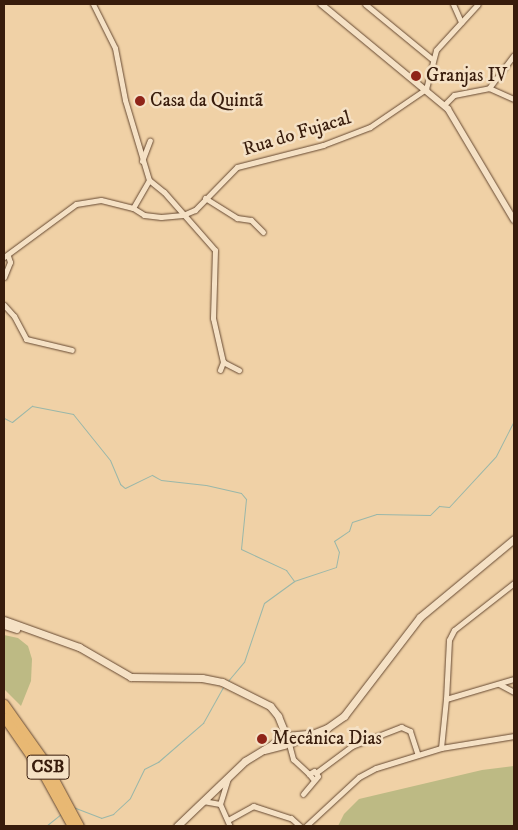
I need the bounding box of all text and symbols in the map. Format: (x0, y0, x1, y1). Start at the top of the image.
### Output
place label: Granjas IV (426, 65, 507, 87)
marker: Granjas IV (410, 70, 422, 82)
place label: Casa da Quintã (150, 90, 263, 112)
marker: Casa da Quintã (134, 95, 146, 107)
street label: Rua do Fujacal (240, 107, 354, 161)
place label: Mecânica Dias (272, 728, 382, 750)
marker: Mecânica Dias (256, 733, 268, 745)
road number: CSB (26, 752, 70, 782)

